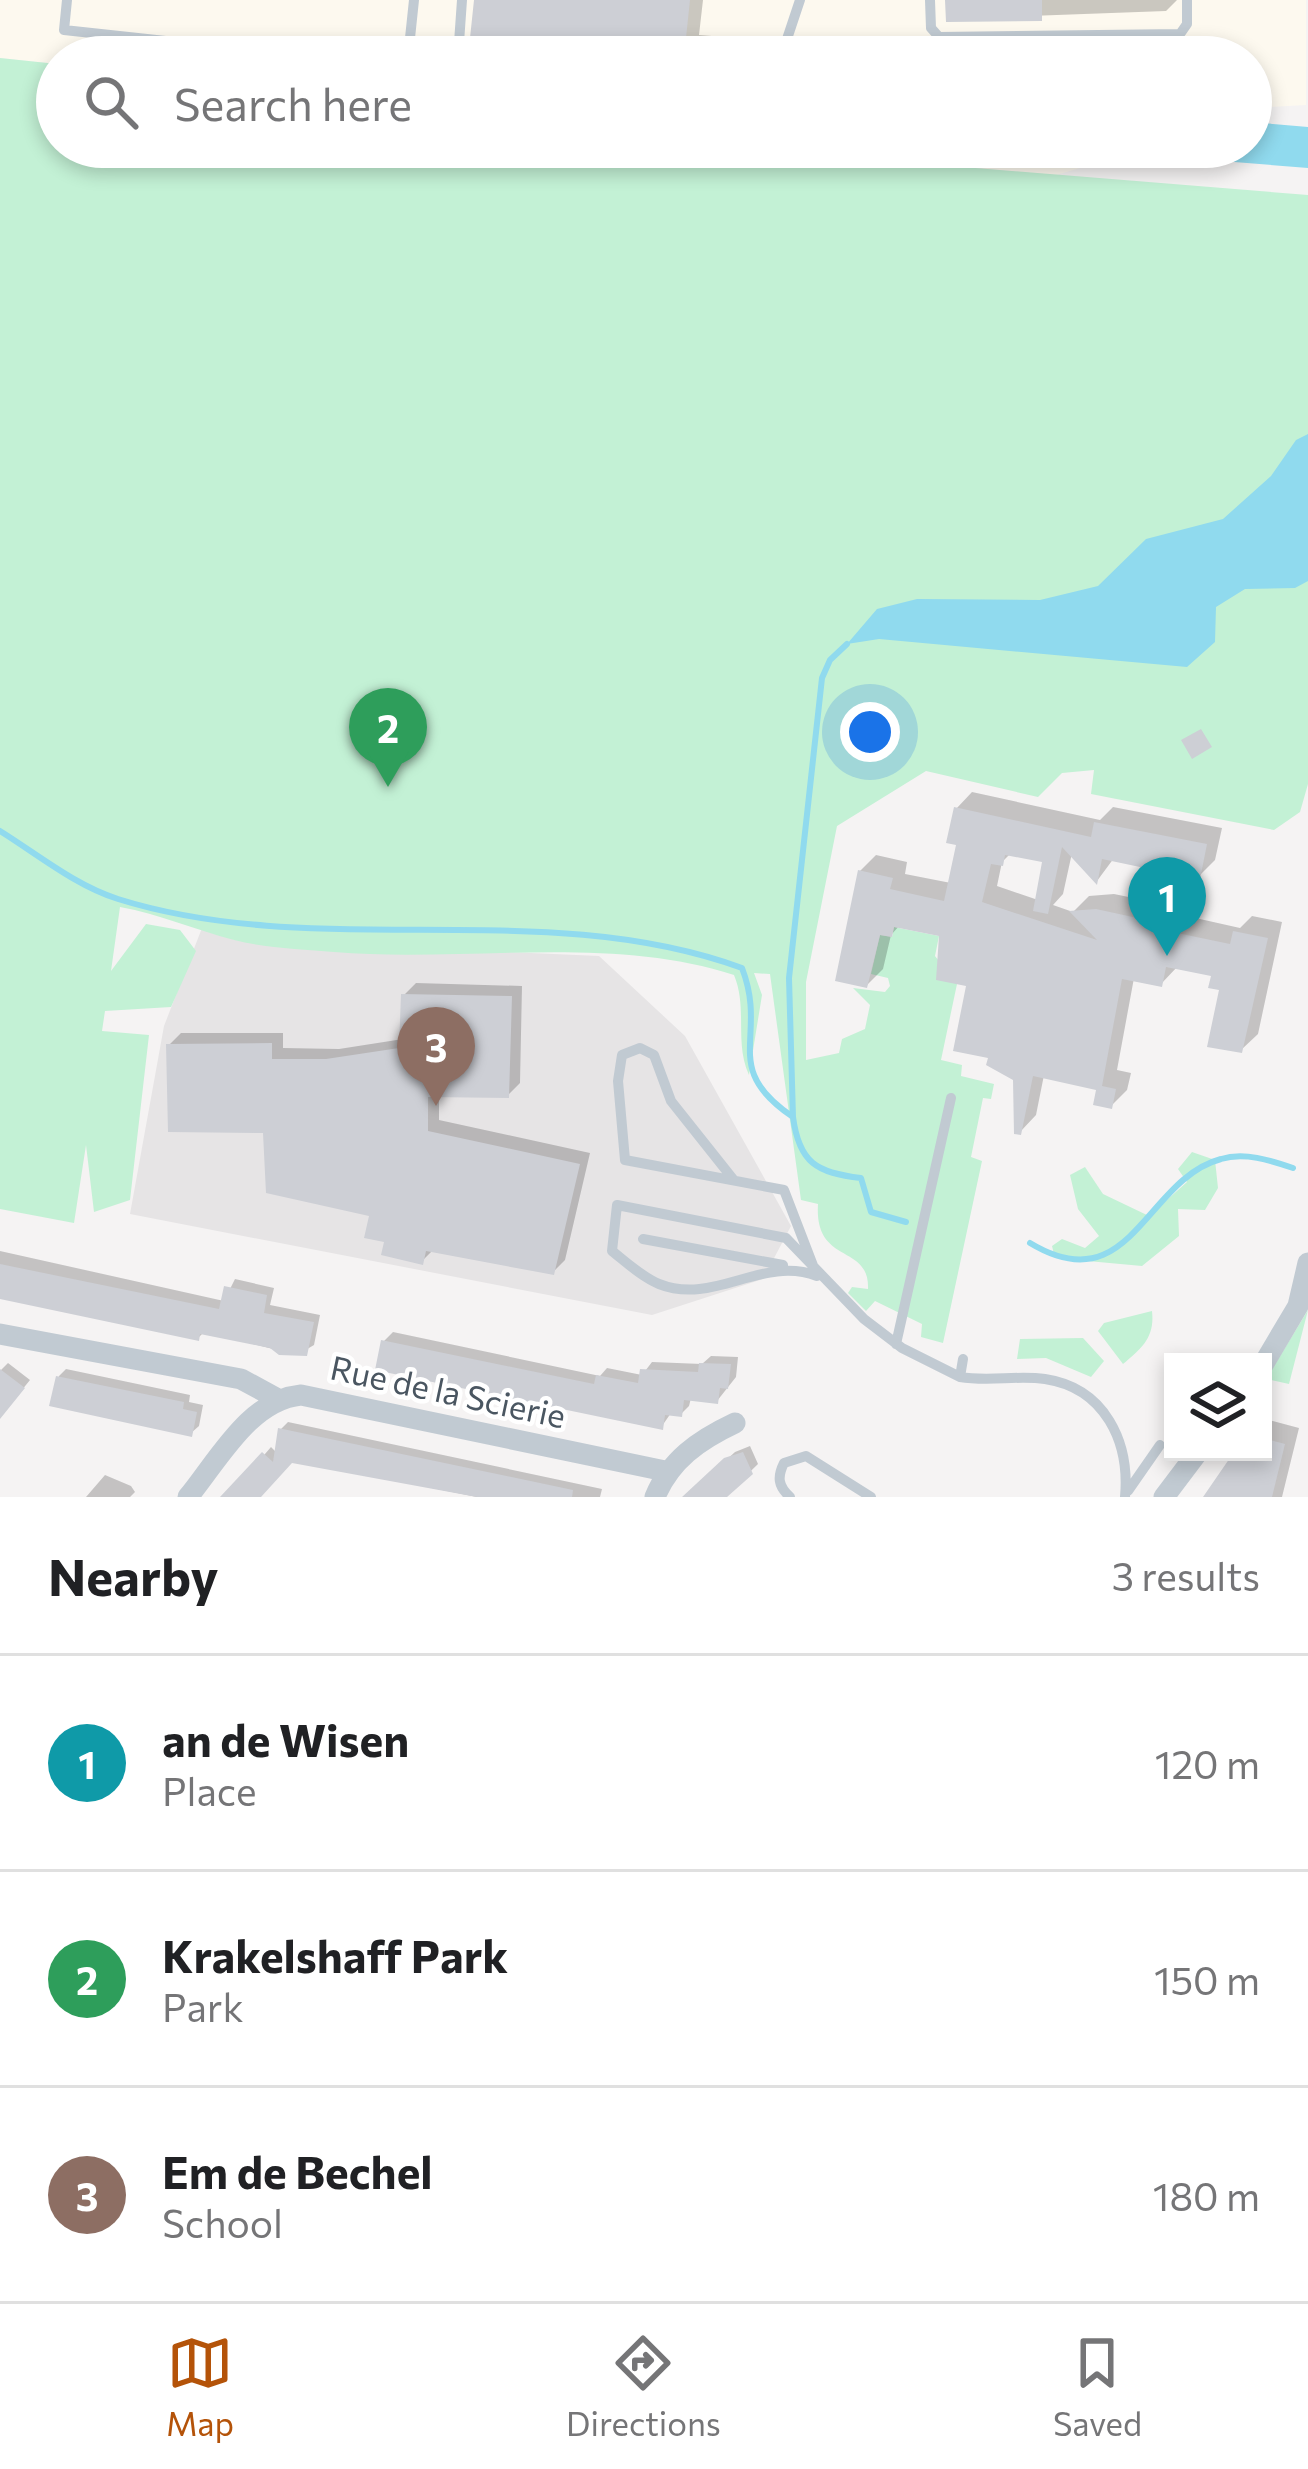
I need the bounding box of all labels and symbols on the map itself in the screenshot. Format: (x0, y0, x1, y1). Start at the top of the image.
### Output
pin: 2 (349, 688, 427, 787)
your location (840, 702, 900, 762)
pin: 1 (1128, 857, 1206, 956)
pin: 3 (397, 1007, 475, 1106)
street label: Rue de la Scierie (327, 1346, 570, 1435)

